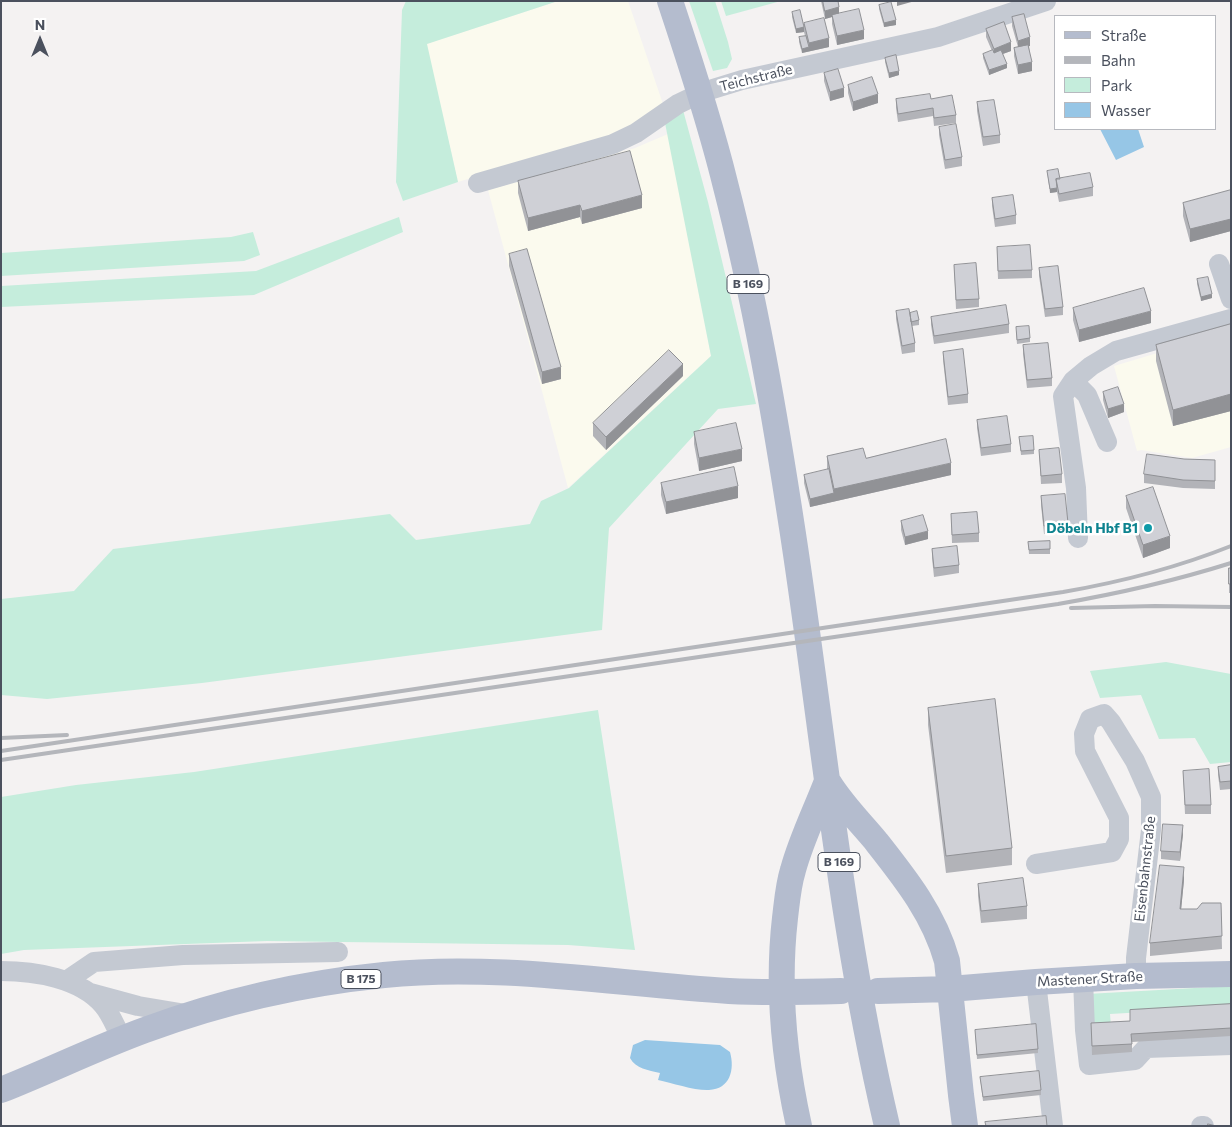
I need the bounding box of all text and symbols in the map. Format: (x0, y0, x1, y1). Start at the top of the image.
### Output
north arrow (15, 15, 65, 65)
legend (1054, 15, 1217, 130)
text: N (35, 16, 45, 33)
text: Straße (1101, 26, 1147, 44)
text: Bahn (1101, 51, 1136, 69)
street label: Teichstraße (718, 61, 794, 95)
text: Park (1101, 76, 1132, 94)
text: Wasser (1101, 101, 1151, 119)
road number: B 169 (727, 274, 769, 294)
place label: Döbeln Hbf B1 (1046, 520, 1138, 536)
marker: Döbeln Hbf B1 (1142, 522, 1154, 534)
street label: Eisenbahnstraße (1131, 815, 1159, 923)
road number: B 169 (818, 852, 860, 872)
street label: Mastener Straße (1037, 968, 1143, 990)
road number: B 175 (341, 970, 381, 989)

